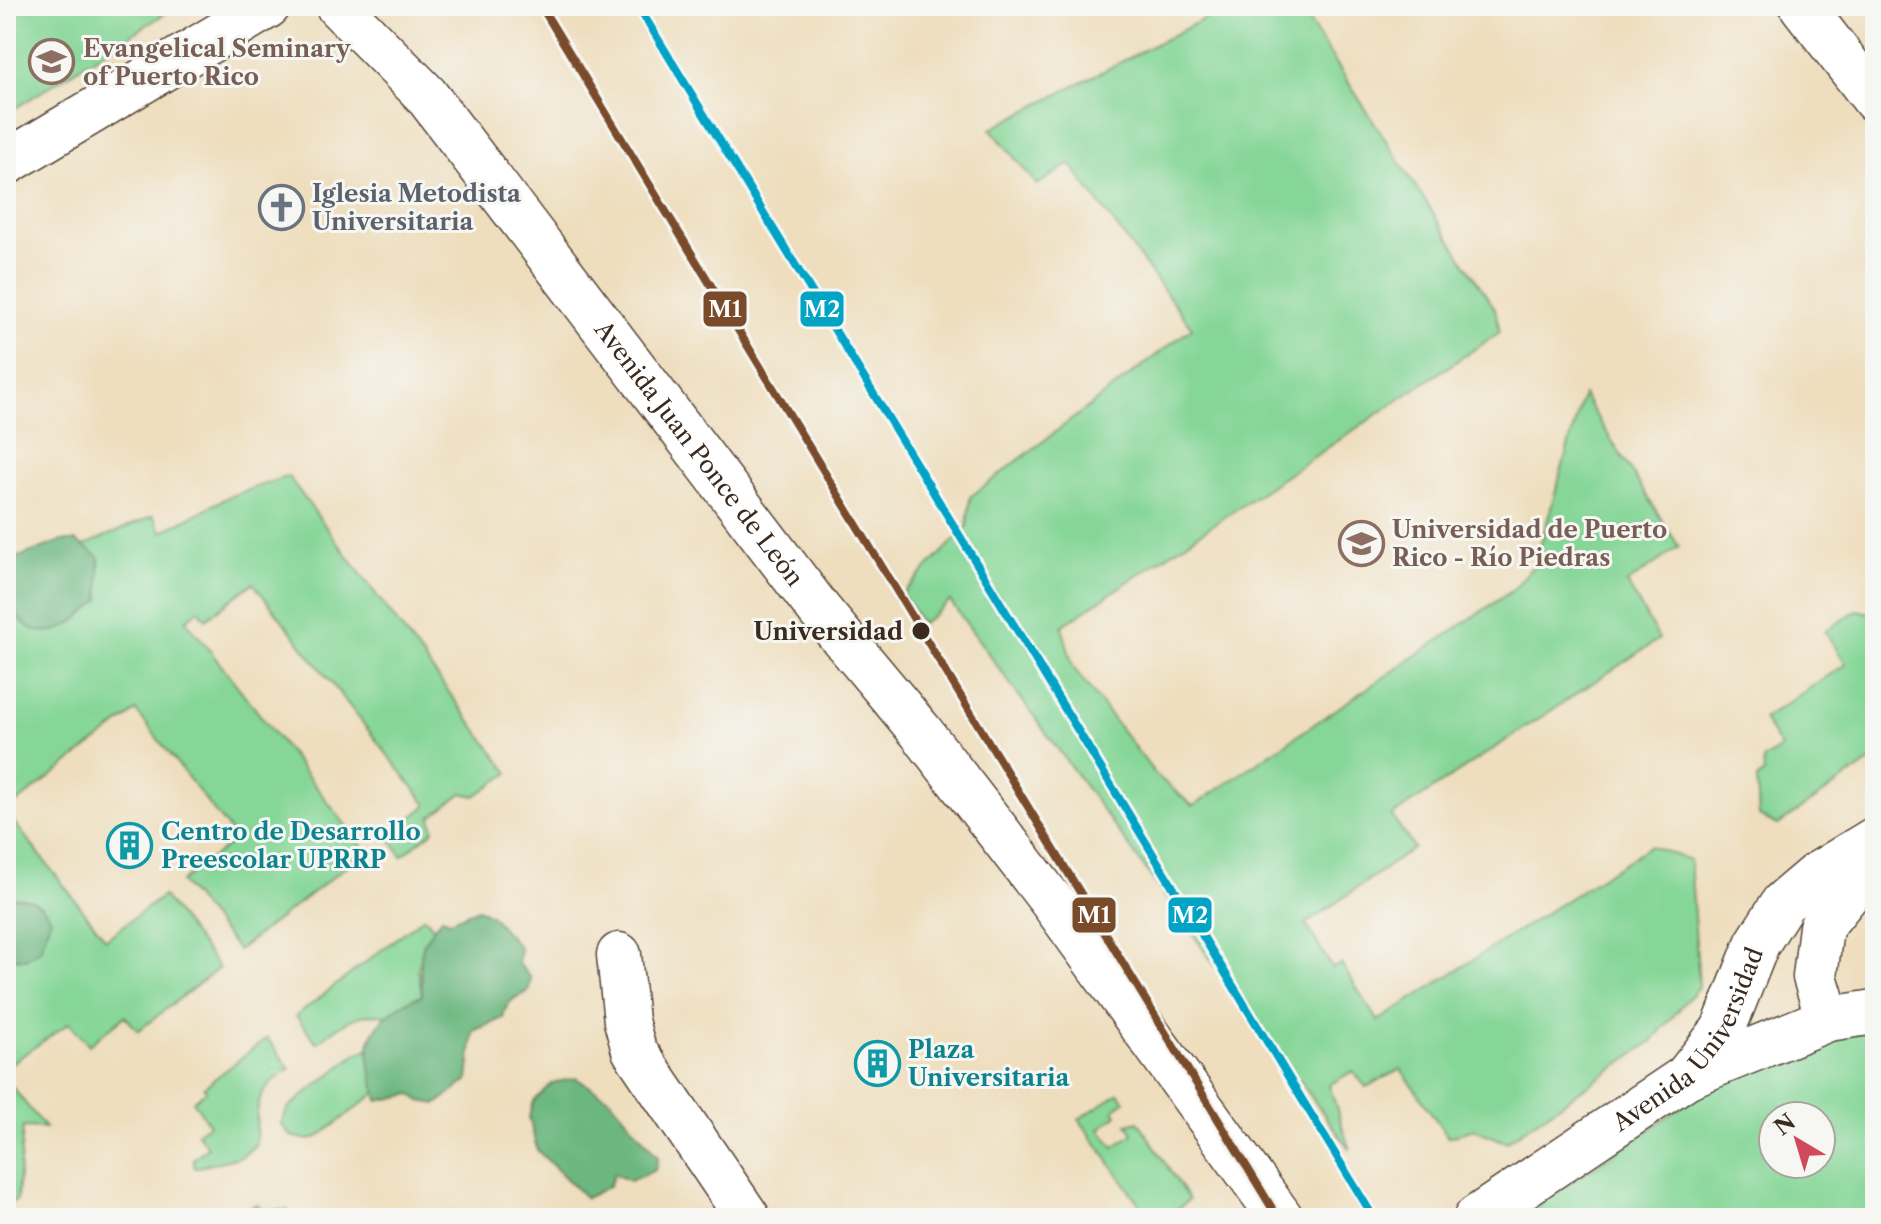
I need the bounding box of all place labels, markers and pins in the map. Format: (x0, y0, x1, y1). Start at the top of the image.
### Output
place label: Evangelical Seminary of Puerto Rico (83, 34, 352, 91)
school or university icon: Evangelical Seminary of Puerto Rico (28, 38, 76, 86)
place label: Iglesia Metodista Universitaria (312, 179, 522, 236)
church icon: Iglesia Metodista Universitaria (257, 183, 305, 231)
place label: Universidad de Puerto Rico - Río Piedras (1392, 515, 1667, 572)
school or university icon: Universidad de Puerto Rico - Río Piedras (1337, 519, 1385, 567)
place label: Universidad (753, 617, 903, 646)
marker: Universidad (910, 620, 932, 642)
place label: Centro de Desarrollo Preescolar UPRRP (161, 817, 421, 874)
building icon: Centro de Desarrollo Preescolar UPRRP (106, 821, 154, 869)
place label: Plaza Universitaria (908, 1035, 1070, 1092)
building icon: Plaza Universitaria (853, 1039, 901, 1087)

